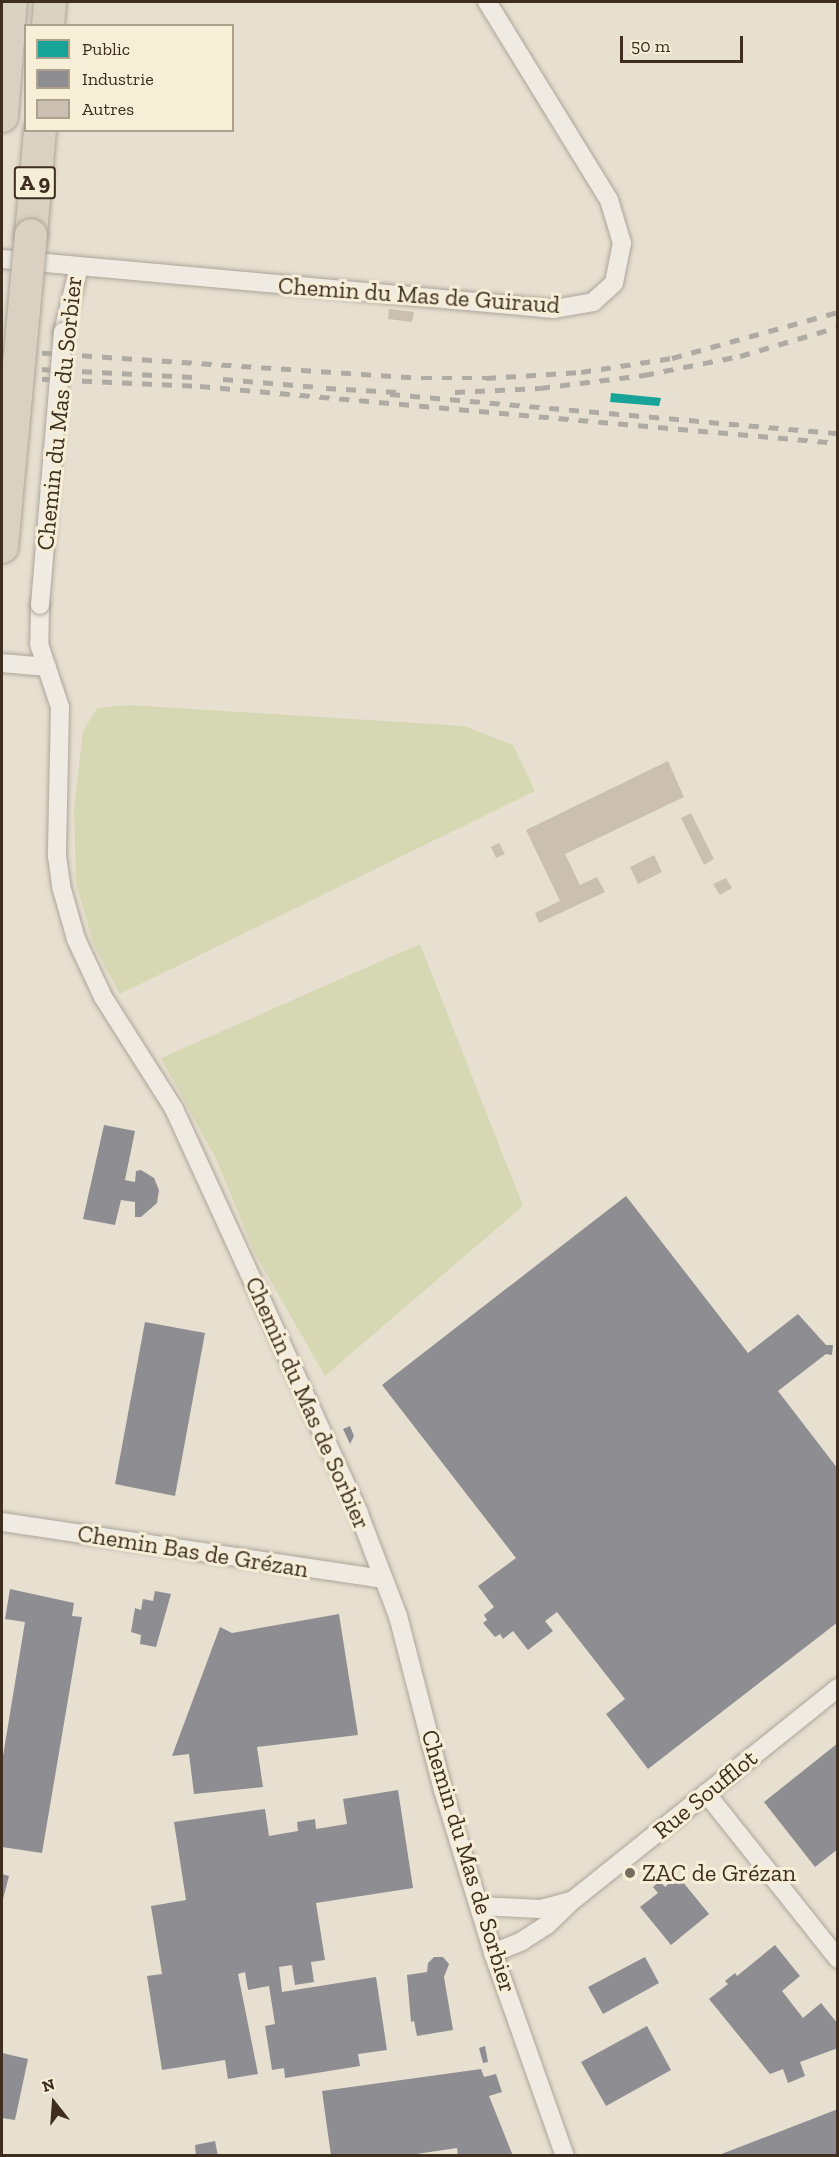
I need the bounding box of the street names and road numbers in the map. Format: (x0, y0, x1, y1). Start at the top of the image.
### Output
road number: A 9 (12, 164, 57, 202)
street label: Chemin du Mas de Guiraud (277, 271, 561, 319)
street label: Chemin du Mas du Sorbier (30, 274, 88, 552)
street label: Chemin du Mas de Sorbier (239, 1272, 377, 1534)
street label: Chemin Bas de Grézan (76, 1519, 310, 1583)
street label: Chemin du Mas de Sorbier (415, 1726, 523, 1996)
street label: Rue Soufflot (647, 1743, 763, 1845)

